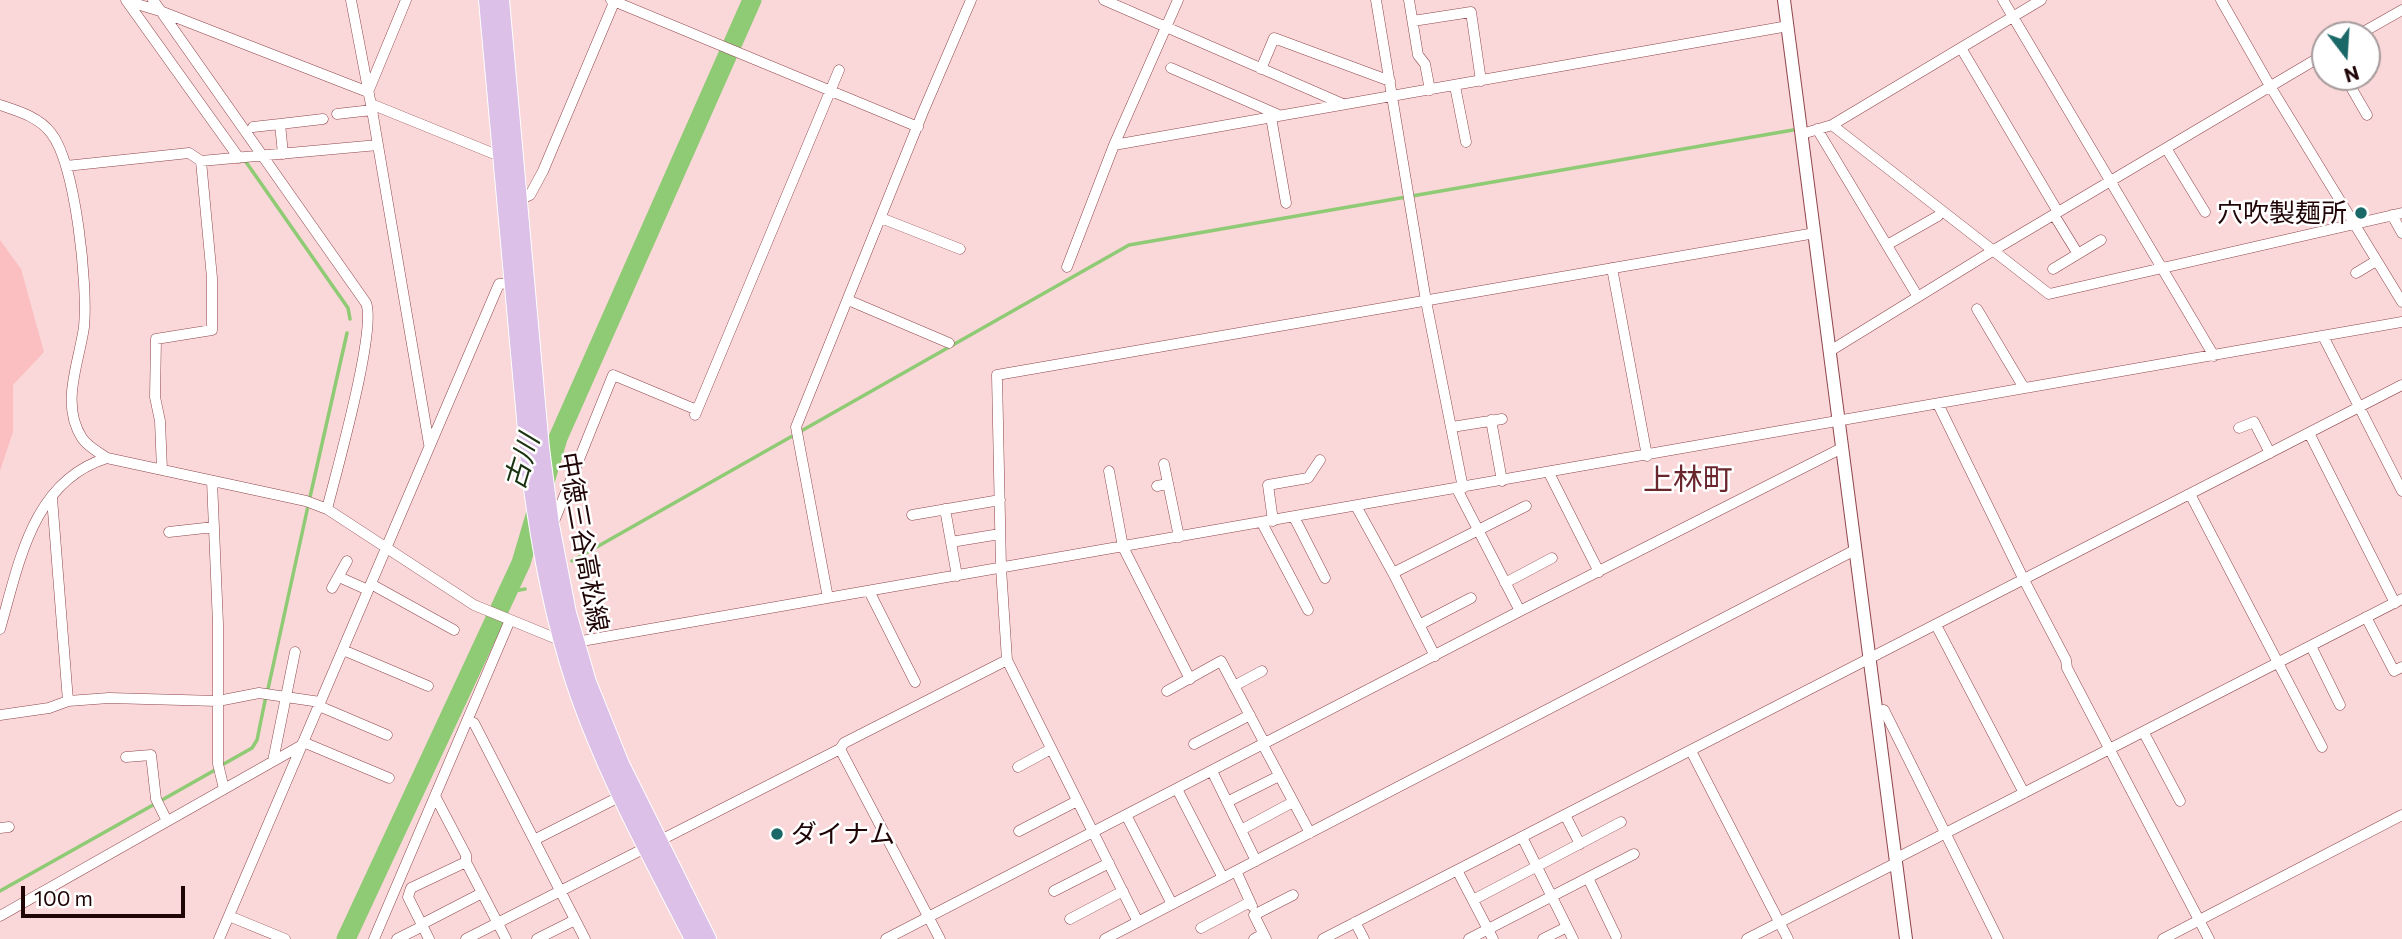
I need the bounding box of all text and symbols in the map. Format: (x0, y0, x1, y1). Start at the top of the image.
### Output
north arrow (2311, 21, 2381, 91)
text: N (2342, 62, 2362, 88)
place label: 穴吹製麺所 (2217, 197, 2347, 229)
marker: 穴吹製麺所 (2353, 205, 2369, 221)
water label: 古川 (498, 430, 546, 494)
street label: 中徳三谷高松線 (552, 450, 614, 634)
district label: 上林町 (1643, 462, 1733, 498)
place label: ダイナム (791, 818, 895, 850)
marker: ダイナム (769, 826, 785, 842)
scale bar (24, 872, 189, 916)
text: 100 m (34, 885, 93, 910)

